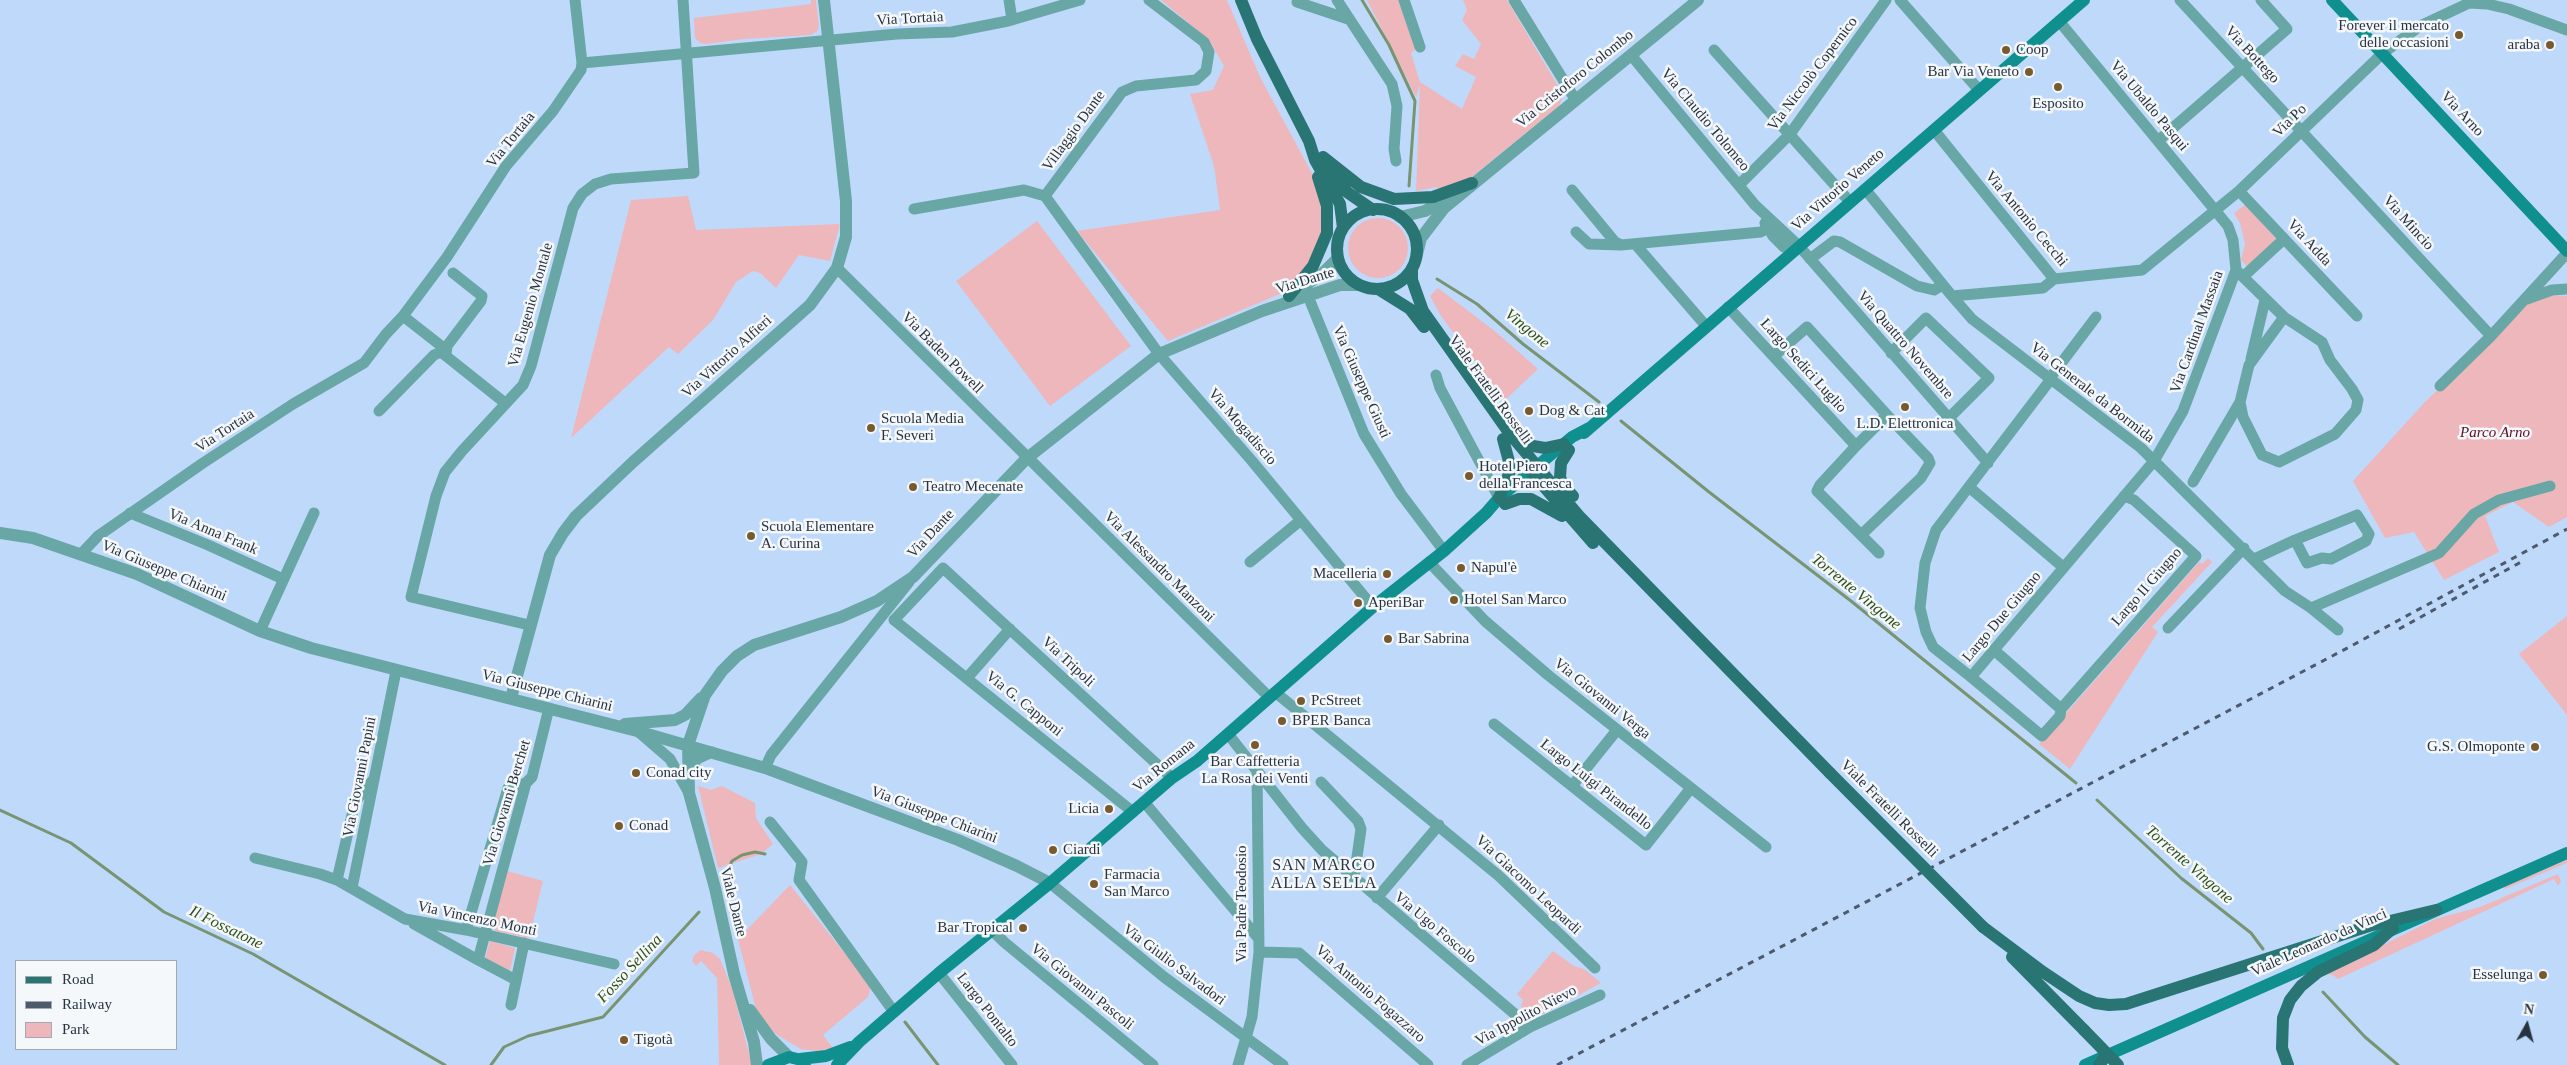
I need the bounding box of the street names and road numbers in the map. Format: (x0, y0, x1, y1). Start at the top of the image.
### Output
street label: Via Tortaia (876, 8, 944, 30)
street label: Via Niccolò Copernico (1764, 13, 1862, 135)
street label: Via Bottego (2221, 23, 2283, 87)
street label: Via Cristoforo Colombo (1513, 26, 1637, 132)
street label: Via Ubaldo Pasqui (2106, 57, 2192, 155)
street label: Via Claudio Tolomeo (1657, 65, 1753, 175)
street label: Villaggio Dante (1039, 87, 1109, 175)
street label: Via Arno (2437, 88, 2487, 140)
street label: Via Po (2269, 101, 2311, 141)
street label: Via Tortaia (483, 108, 539, 172)
street label: Via Vittorio Veneto (1788, 145, 1888, 235)
street label: Via Antonio Cecchi (1981, 168, 2071, 270)
street label: Via Mincio (2379, 192, 2437, 254)
street label: Via Adda (2283, 216, 2335, 270)
street label: Via Eugenio Montale (505, 241, 557, 369)
street label: Via Dante (1274, 264, 1336, 298)
street label: Via Cardinal Massaia (2166, 268, 2228, 396)
street label: Via Quattro Novembre (1853, 287, 1957, 403)
street label: Via Baden Powell (897, 308, 987, 398)
street label: Via Vittorio Alfieri (678, 312, 776, 402)
street label: Largo Sedici Luglio (1756, 315, 1850, 417)
street label: Via Giuseppe Giusti (1328, 323, 1394, 441)
street label: Viale Fratelli Rosselli (1444, 332, 1536, 448)
street label: Via Generale da Bormida (2026, 339, 2158, 447)
street label: Via Mogadiscio (1204, 385, 1280, 469)
street label: Via Tortaia (192, 405, 258, 457)
street label: Via Anna Frank (165, 505, 261, 559)
street label: Via Dante (904, 506, 958, 562)
street label: Via Alessandro Manzoni (1100, 508, 1218, 626)
street label: Via Giuseppe Chiarini (99, 537, 229, 605)
street label: Largo II Giugno (2108, 544, 2186, 630)
street label: Largo Due Giugno (1959, 568, 2045, 666)
street label: Via Tripoli (1038, 633, 1098, 691)
street label: Via Giovanni Verga (1550, 655, 1654, 743)
street label: Via Giuseppe Chiarini (480, 666, 614, 716)
street label: Via G. Capponi (982, 668, 1066, 740)
street label: Via Giovanni Papini (339, 715, 381, 839)
street label: Via Romana (1129, 736, 1199, 796)
street label: Largo Luigi Pirandello (1536, 736, 1656, 834)
street label: Via Giovanni Berchet (479, 738, 535, 868)
street label: Viale Fratelli Rosselli (1836, 756, 1942, 862)
street label: Via Giuseppe Chiarini (868, 783, 1000, 847)
street label: Via Giacomo Leopardi (1472, 832, 1584, 938)
street label: Via Padre Teodosio (1233, 845, 1251, 963)
street label: Viale Dante (716, 865, 750, 939)
street label: Via Ugo Foscolo (1390, 888, 1480, 968)
street label: Via Vincenzo Monti (416, 898, 538, 940)
street label: Viale Leonardo da Vinci (2248, 905, 2390, 981)
street label: Via Giulio Salvadori (1119, 920, 1229, 1010)
street label: Via Giovanni Pascoli (1027, 940, 1137, 1034)
street label: Via Antonio Fogazzaro (1311, 941, 1429, 1047)
street label: Largo Pontalto (952, 969, 1022, 1051)
street label: Via Ippolito Nievo (1472, 982, 1580, 1050)

